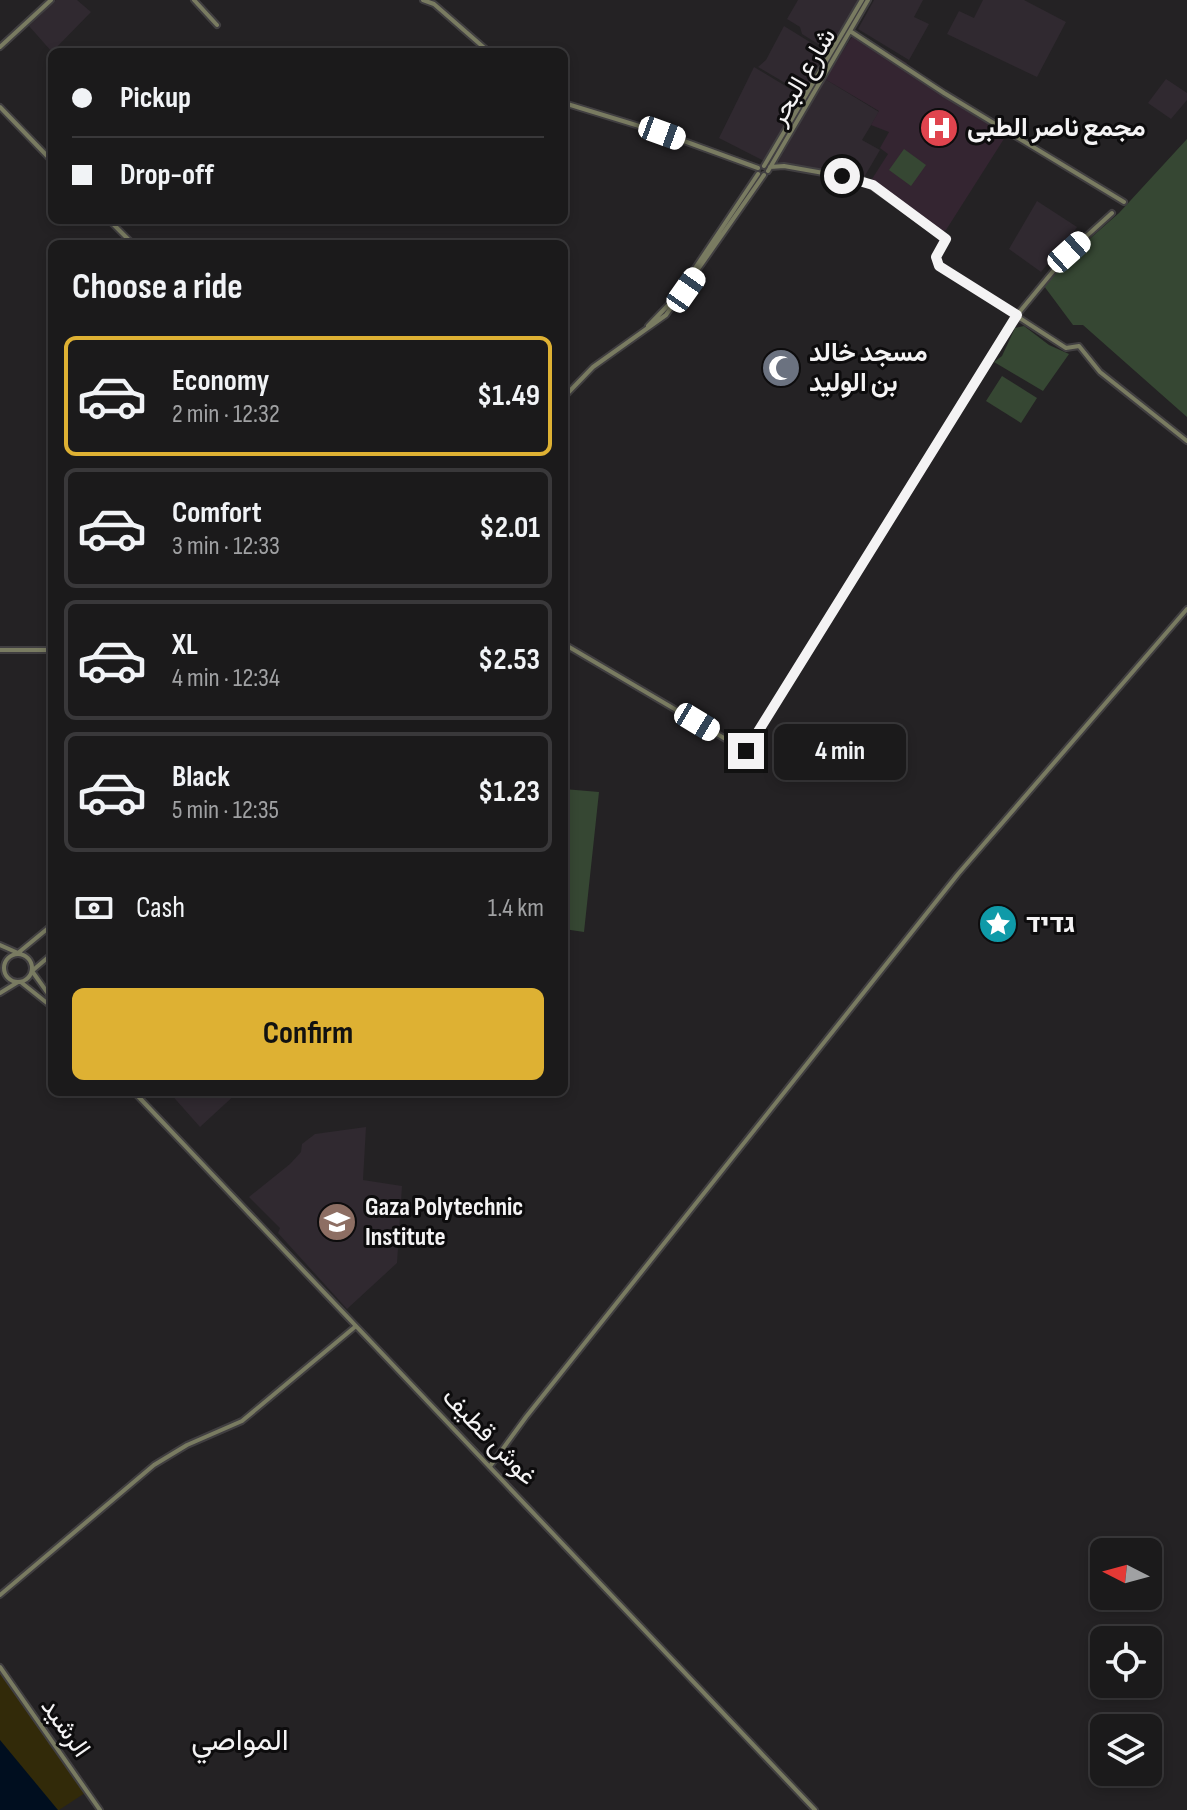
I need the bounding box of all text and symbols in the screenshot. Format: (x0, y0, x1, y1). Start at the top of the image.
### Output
street label: شارع البحر (762, 23, 844, 132)
text: Pickup (120, 80, 191, 116)
hospital icon: مجمع ناصر الطبى (918, 107, 960, 149)
place label: مجمع ناصر الطبى (967, 113, 1146, 145)
car (635, 114, 689, 152)
text: Drop-off (120, 157, 214, 193)
route start (824, 158, 860, 194)
car (1043, 227, 1095, 277)
car (662, 263, 710, 317)
text: Choose a ride (72, 266, 243, 309)
place label: مسجد خالد بن الوليد (809, 338, 928, 399)
mosque icon: مسجد خالد بن الوليد (760, 347, 802, 389)
icon: car (76, 360, 148, 432)
text: Economy (172, 363, 269, 399)
text: $1.49 (477, 378, 540, 414)
text: 2 min · 12:32 (172, 399, 280, 430)
icon: car (76, 492, 148, 564)
text: Comfort (172, 495, 262, 531)
text: $2.01 (479, 510, 540, 546)
text: 3 min · 12:33 (172, 531, 280, 562)
icon: car (76, 624, 148, 696)
text: XL (172, 627, 198, 663)
text: $2.53 (478, 642, 540, 678)
text: 4 min · 12:34 (172, 663, 280, 694)
car (670, 699, 724, 745)
callout: 4 min (774, 723, 906, 779)
route end (728, 733, 764, 769)
text: 4 min (815, 736, 865, 767)
icon: car (76, 756, 148, 828)
text: Black (172, 759, 230, 795)
text: $1.23 (478, 774, 540, 810)
text: 5 min · 12:35 (172, 795, 279, 826)
icon: cash (72, 886, 116, 930)
text: Cash (136, 890, 185, 926)
text: 1.4 km (488, 893, 544, 924)
place icon: גדיד (977, 903, 1019, 945)
place label: גדיד (1026, 909, 1075, 940)
button: Confirm (72, 988, 544, 1080)
place label: Gaza Polytechnic Institute (365, 1192, 523, 1253)
school or university icon: Gaza Polytechnic Institute (316, 1201, 358, 1243)
street label: غوش قطيف (435, 1382, 543, 1492)
north arrow (1090, 1538, 1162, 1610)
map controls (1090, 1538, 1162, 1786)
button: locate (1090, 1626, 1162, 1698)
street label: الرشيد (34, 1692, 96, 1764)
button: layers (1090, 1714, 1162, 1786)
district label: المواصي (191, 1723, 289, 1764)

